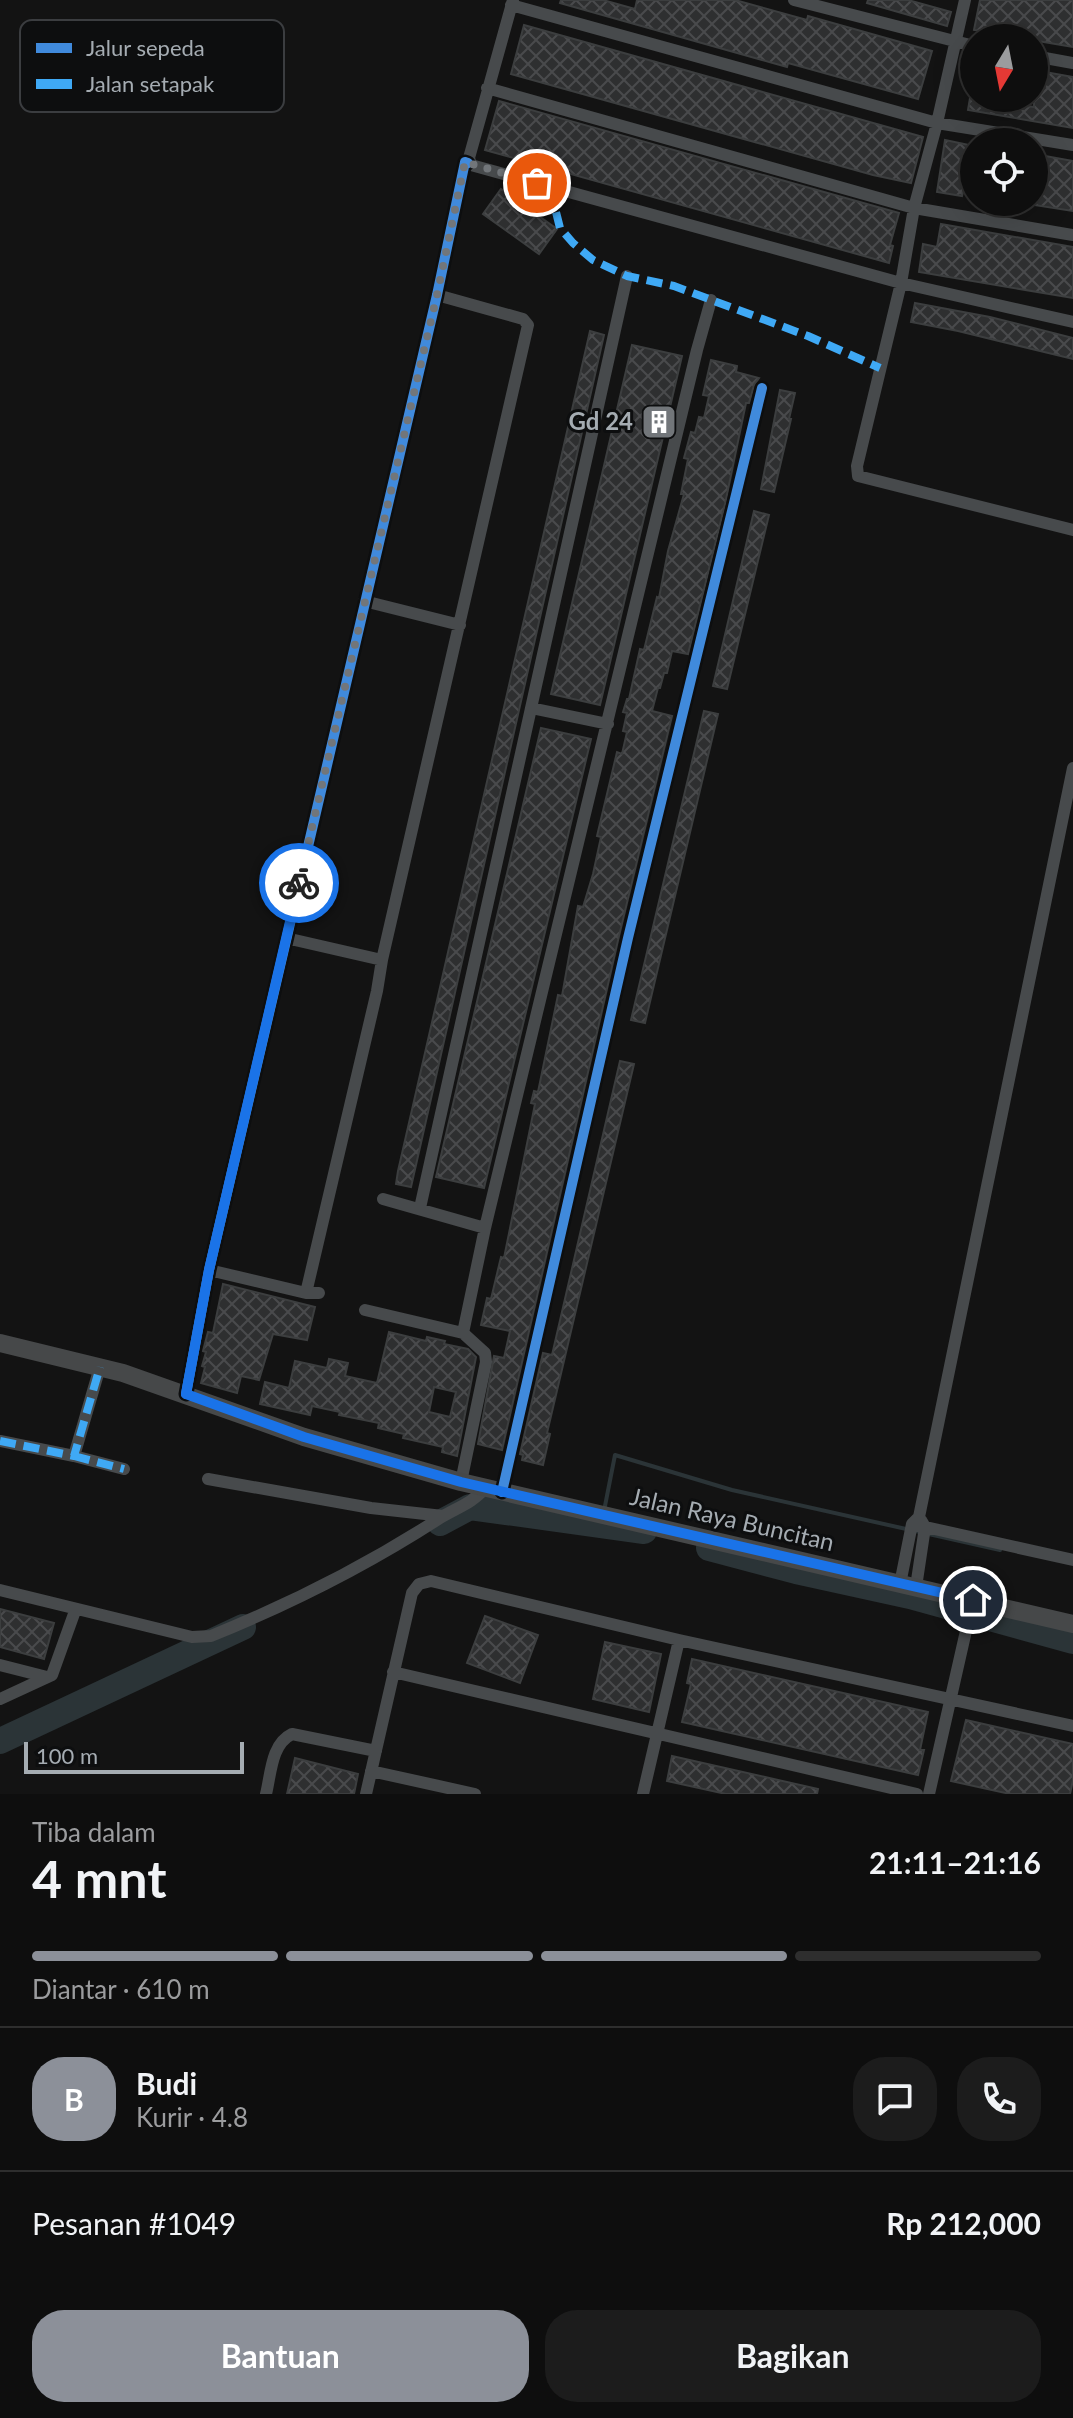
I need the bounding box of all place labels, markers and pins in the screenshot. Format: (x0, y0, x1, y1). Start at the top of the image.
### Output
pin (503, 149, 571, 217)
building icon: Gd 24 (640, 403, 678, 441)
place label: Gd 24 (568, 406, 633, 435)
pin (939, 1566, 1007, 1634)

